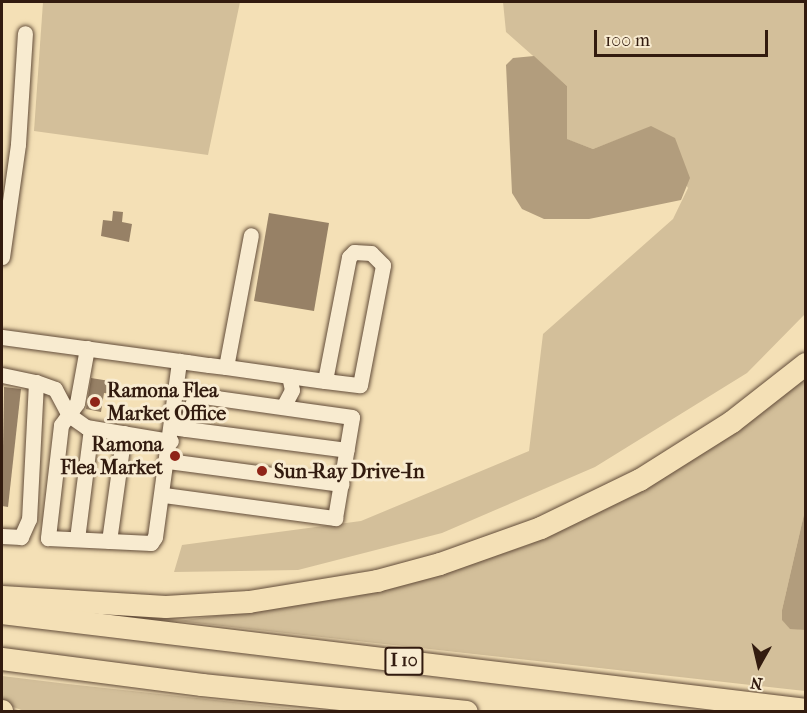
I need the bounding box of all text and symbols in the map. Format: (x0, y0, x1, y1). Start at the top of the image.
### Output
scale bar (597, 18, 771, 56)
text: 100 m (605, 30, 650, 51)
place label: Ramona Flea Market Office (107, 378, 226, 425)
marker: Ramona Flea Market Office (88, 395, 102, 409)
place label: Ramona Flea Market (60, 432, 163, 479)
marker: Ramona Flea Market (168, 449, 182, 463)
place label: Sun-Ray Drive-In (274, 459, 425, 483)
marker: Sun-Ray Drive-In (255, 464, 269, 478)
north arrow (729, 635, 789, 695)
road number: I 10 (383, 646, 425, 676)
text: N (749, 673, 764, 694)

